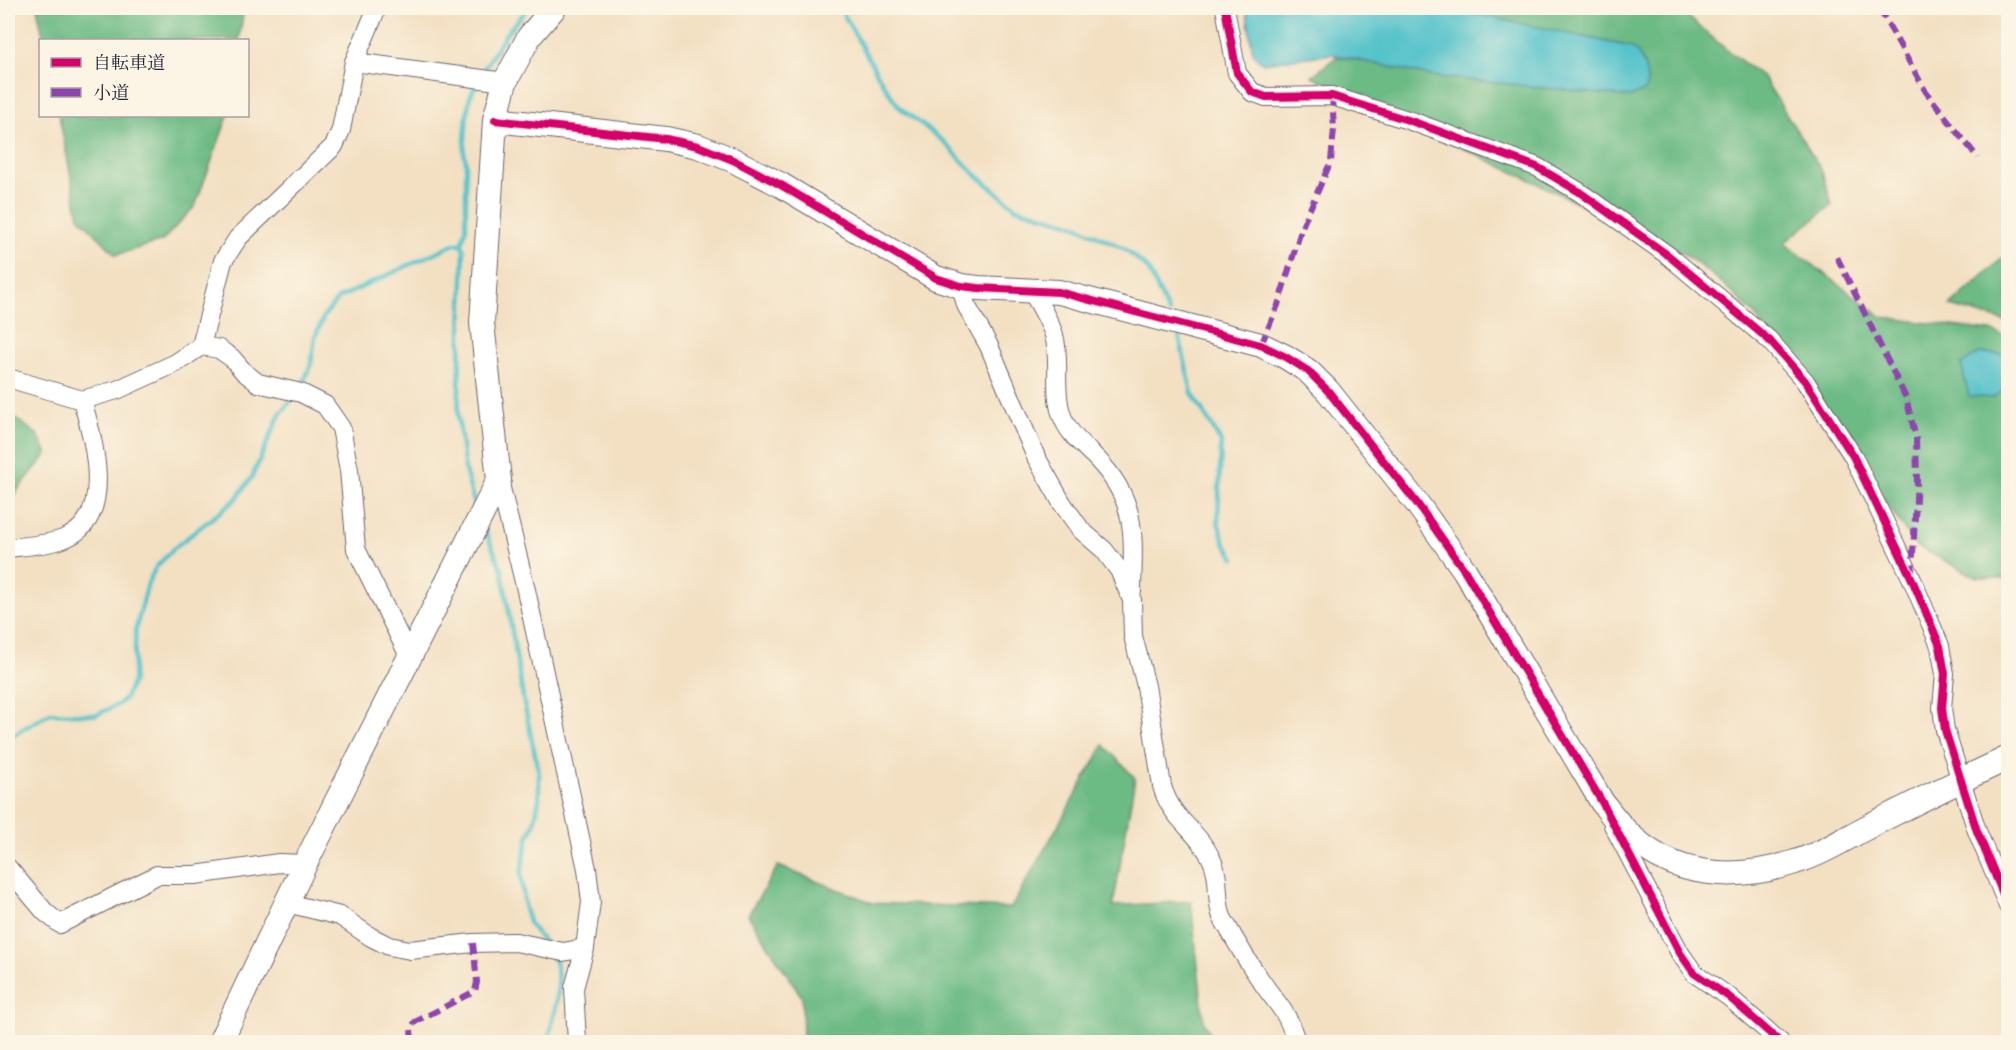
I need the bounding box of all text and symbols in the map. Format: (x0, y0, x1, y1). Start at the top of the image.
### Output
legend (39, 39, 249, 117)
text: 自転車道 (93, 53, 165, 73)
text: 小道 (93, 83, 129, 103)

